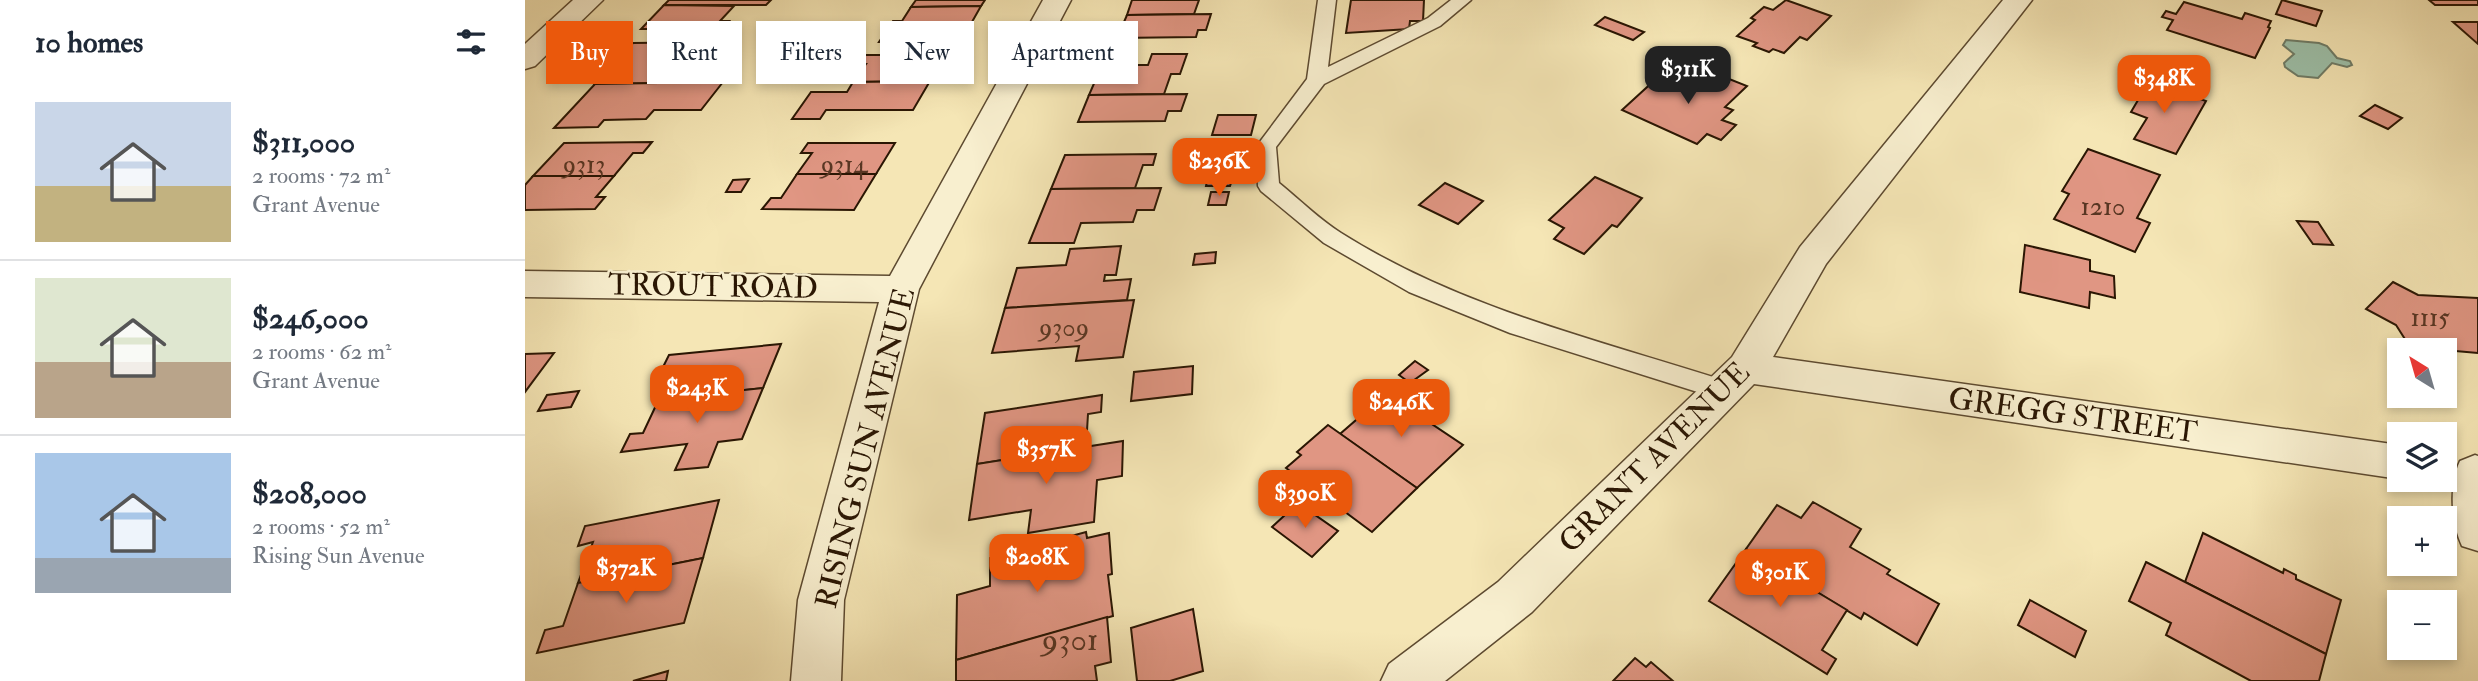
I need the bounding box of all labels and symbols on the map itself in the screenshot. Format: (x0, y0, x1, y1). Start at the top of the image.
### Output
pin: $311K (1639, 46, 1737, 106)
pin: $348K (2115, 55, 2213, 115)
pin: $236K (1170, 138, 1268, 198)
house number: 9313 (561, 149, 605, 181)
house number: 9314 (819, 149, 868, 181)
house number: 1210 (2081, 191, 2125, 223)
street label: TROUT ROAD (608, 266, 818, 307)
street label: RISING SUN AVENUE (808, 284, 923, 612)
house number: 1115 (2410, 302, 2450, 334)
house number: 9309 (1037, 312, 1089, 344)
north arrow (2387, 338, 2457, 408)
street label: GRANT AVENUE (1551, 354, 1758, 561)
pin: $243K (648, 366, 746, 425)
pin: $246K (1352, 380, 1450, 439)
street label: GREGG STREET (1946, 380, 2200, 451)
pin: $357K (997, 426, 1095, 486)
pin: $390K (1256, 470, 1354, 530)
pin: $208K (988, 534, 1086, 594)
pin: $372K (577, 546, 675, 605)
pin: $301K (1731, 550, 1829, 609)
house number: 9301 (1040, 620, 1098, 660)

